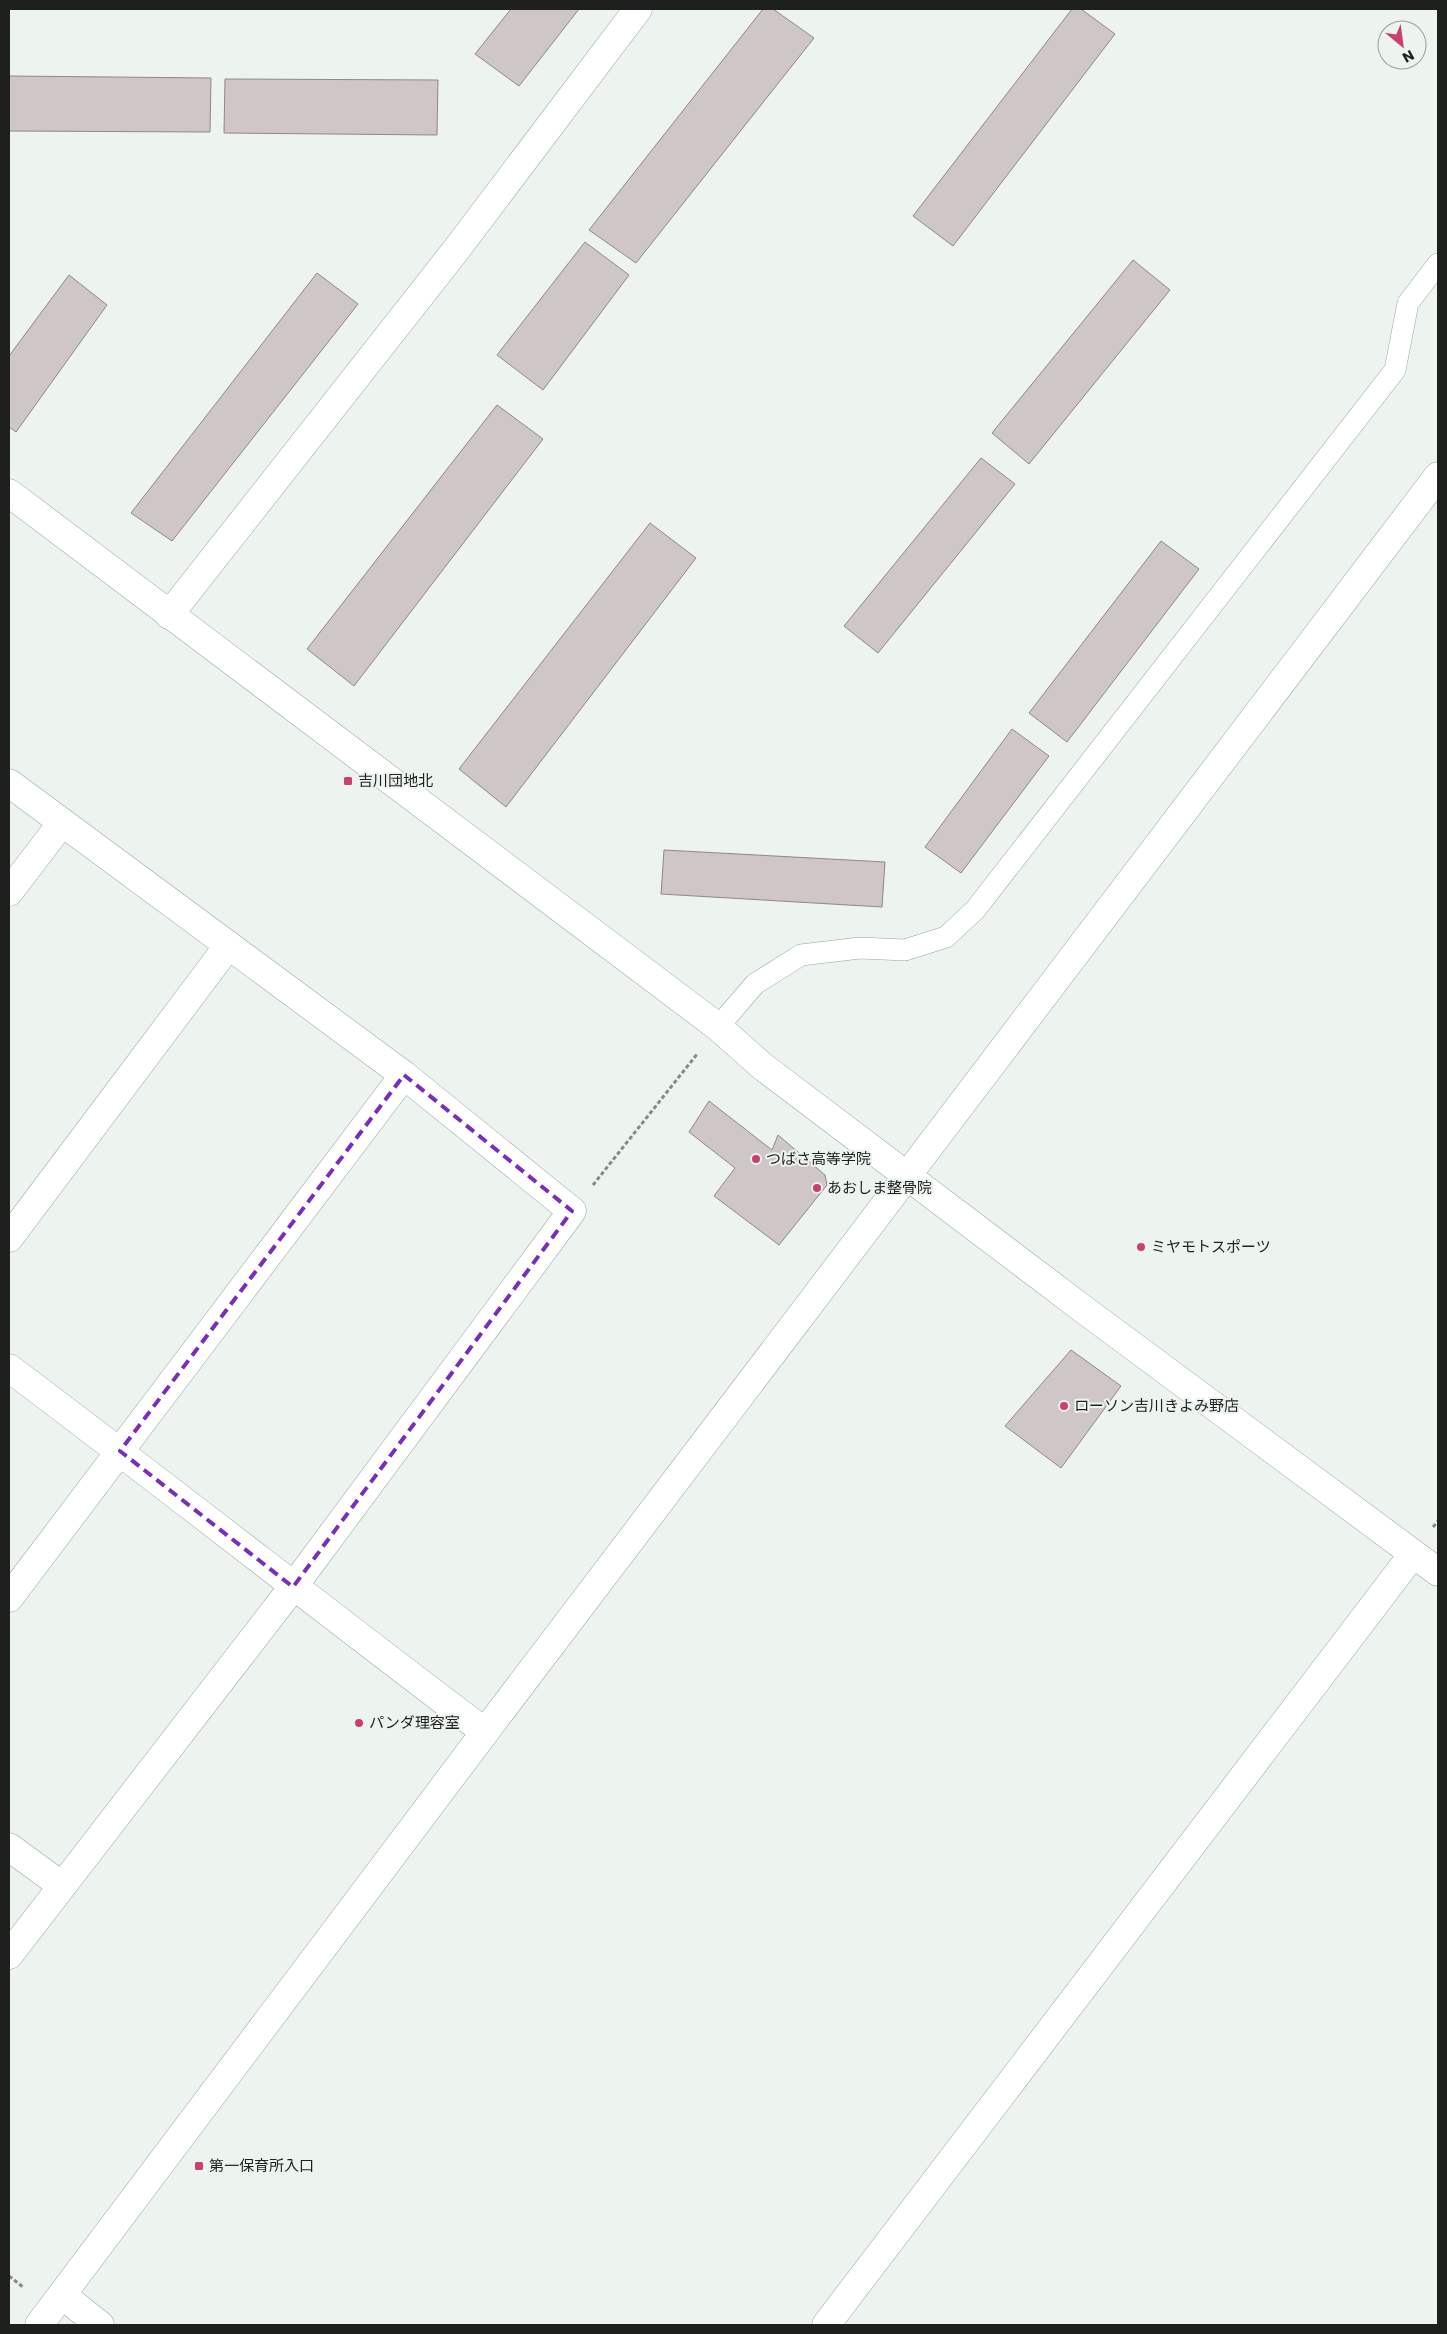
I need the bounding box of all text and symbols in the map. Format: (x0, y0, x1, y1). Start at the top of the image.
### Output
north arrow (1377, 20, 1427, 70)
text: N (1399, 45, 1418, 68)
place label: 吉川団地北 (358, 770, 433, 791)
marker: 吉川団地北 (342, 775, 354, 787)
place label: つばさ高等学院 (766, 1148, 871, 1169)
marker: つばさ高等学院 (750, 1153, 762, 1165)
place label: あおしま整骨院 (827, 1177, 932, 1198)
marker: あおしま整骨院 (811, 1182, 823, 1194)
place label: ミヤモトスポーツ (1151, 1236, 1271, 1257)
marker: ミヤモトスポーツ (1135, 1241, 1147, 1253)
place label: ローソン吉川きよみ野店 (1074, 1395, 1239, 1416)
marker: ローソン吉川きよみ野店 (1058, 1400, 1070, 1412)
place label: パンダ理容室 (369, 1712, 460, 1733)
marker: パンダ理容室 (353, 1717, 365, 1729)
place label: 第一保育所入口 (209, 2155, 314, 2176)
marker: 第一保育所入口 (193, 2160, 205, 2172)

